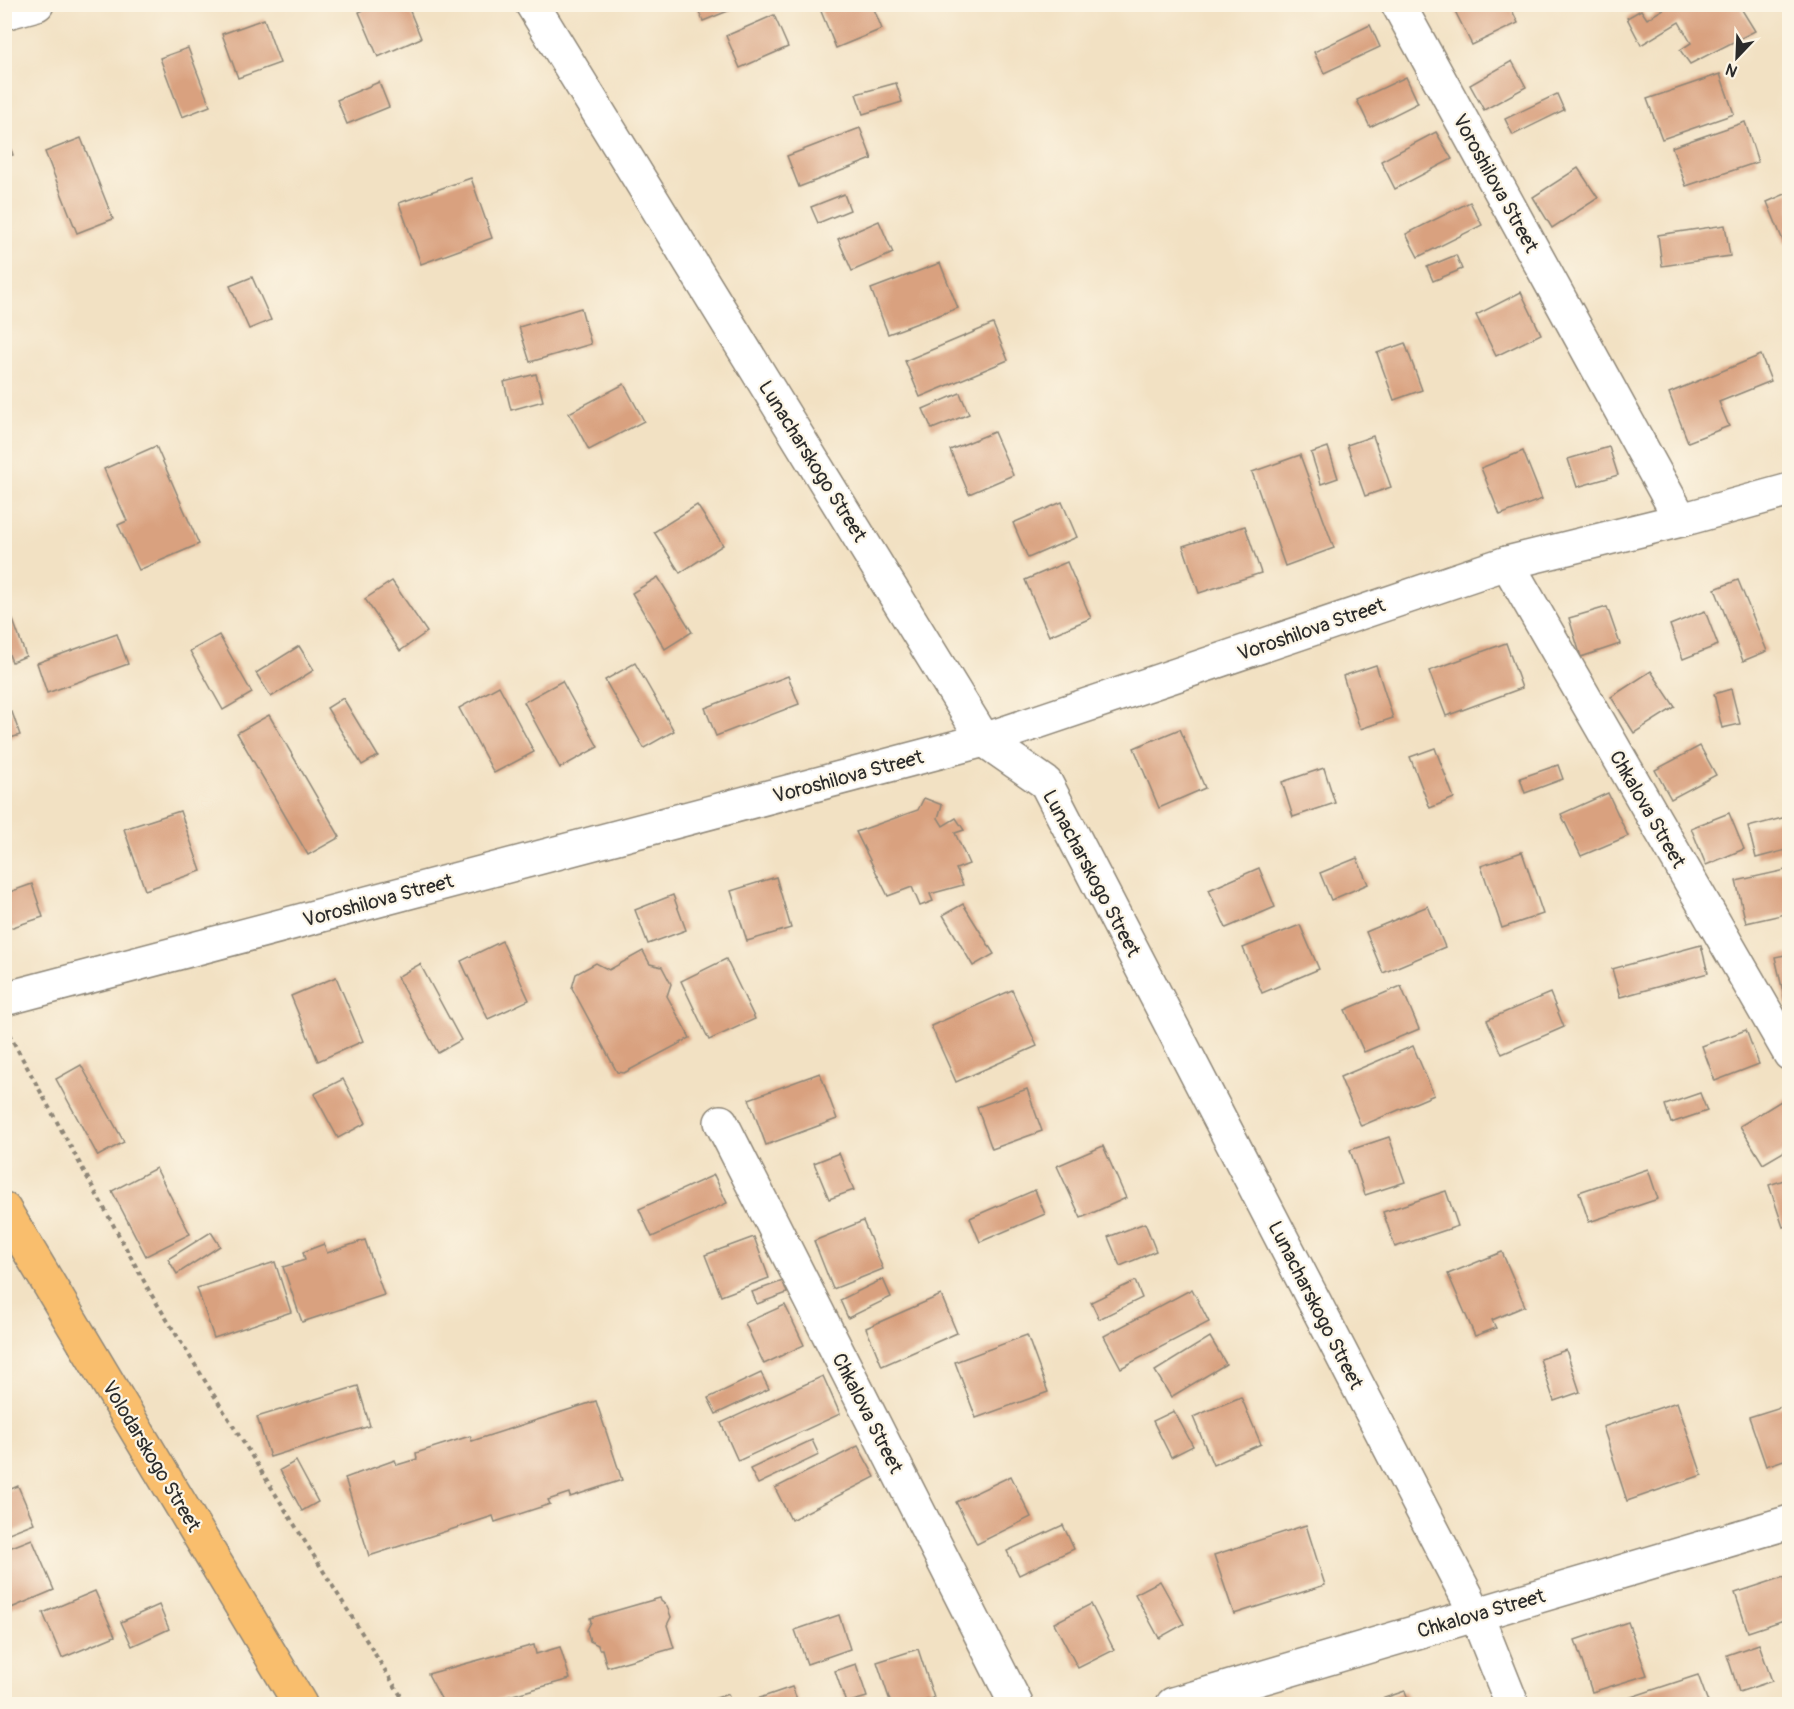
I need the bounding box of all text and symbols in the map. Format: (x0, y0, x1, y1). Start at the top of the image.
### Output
north arrow (1707, 27, 1767, 87)
text: N (1722, 58, 1740, 81)
street label: Voroshilova Street (1447, 110, 1544, 258)
street label: Lunacharskogo Street (753, 376, 873, 547)
street label: Voroshilova Street (1234, 592, 1389, 666)
street label: Voroshilova Street (770, 744, 927, 809)
street label: Chkalova Street (1604, 746, 1692, 873)
street label: Lunacharskogo Street (1037, 786, 1147, 962)
street label: Voroshilova Street (300, 868, 457, 933)
street label: Lunacharskogo Street (1262, 1217, 1369, 1394)
street label: Chkalova Street (827, 1349, 909, 1478)
street label: Volodarskogo Street (97, 1376, 207, 1537)
street label: Chkalova Street (1414, 1583, 1549, 1644)

